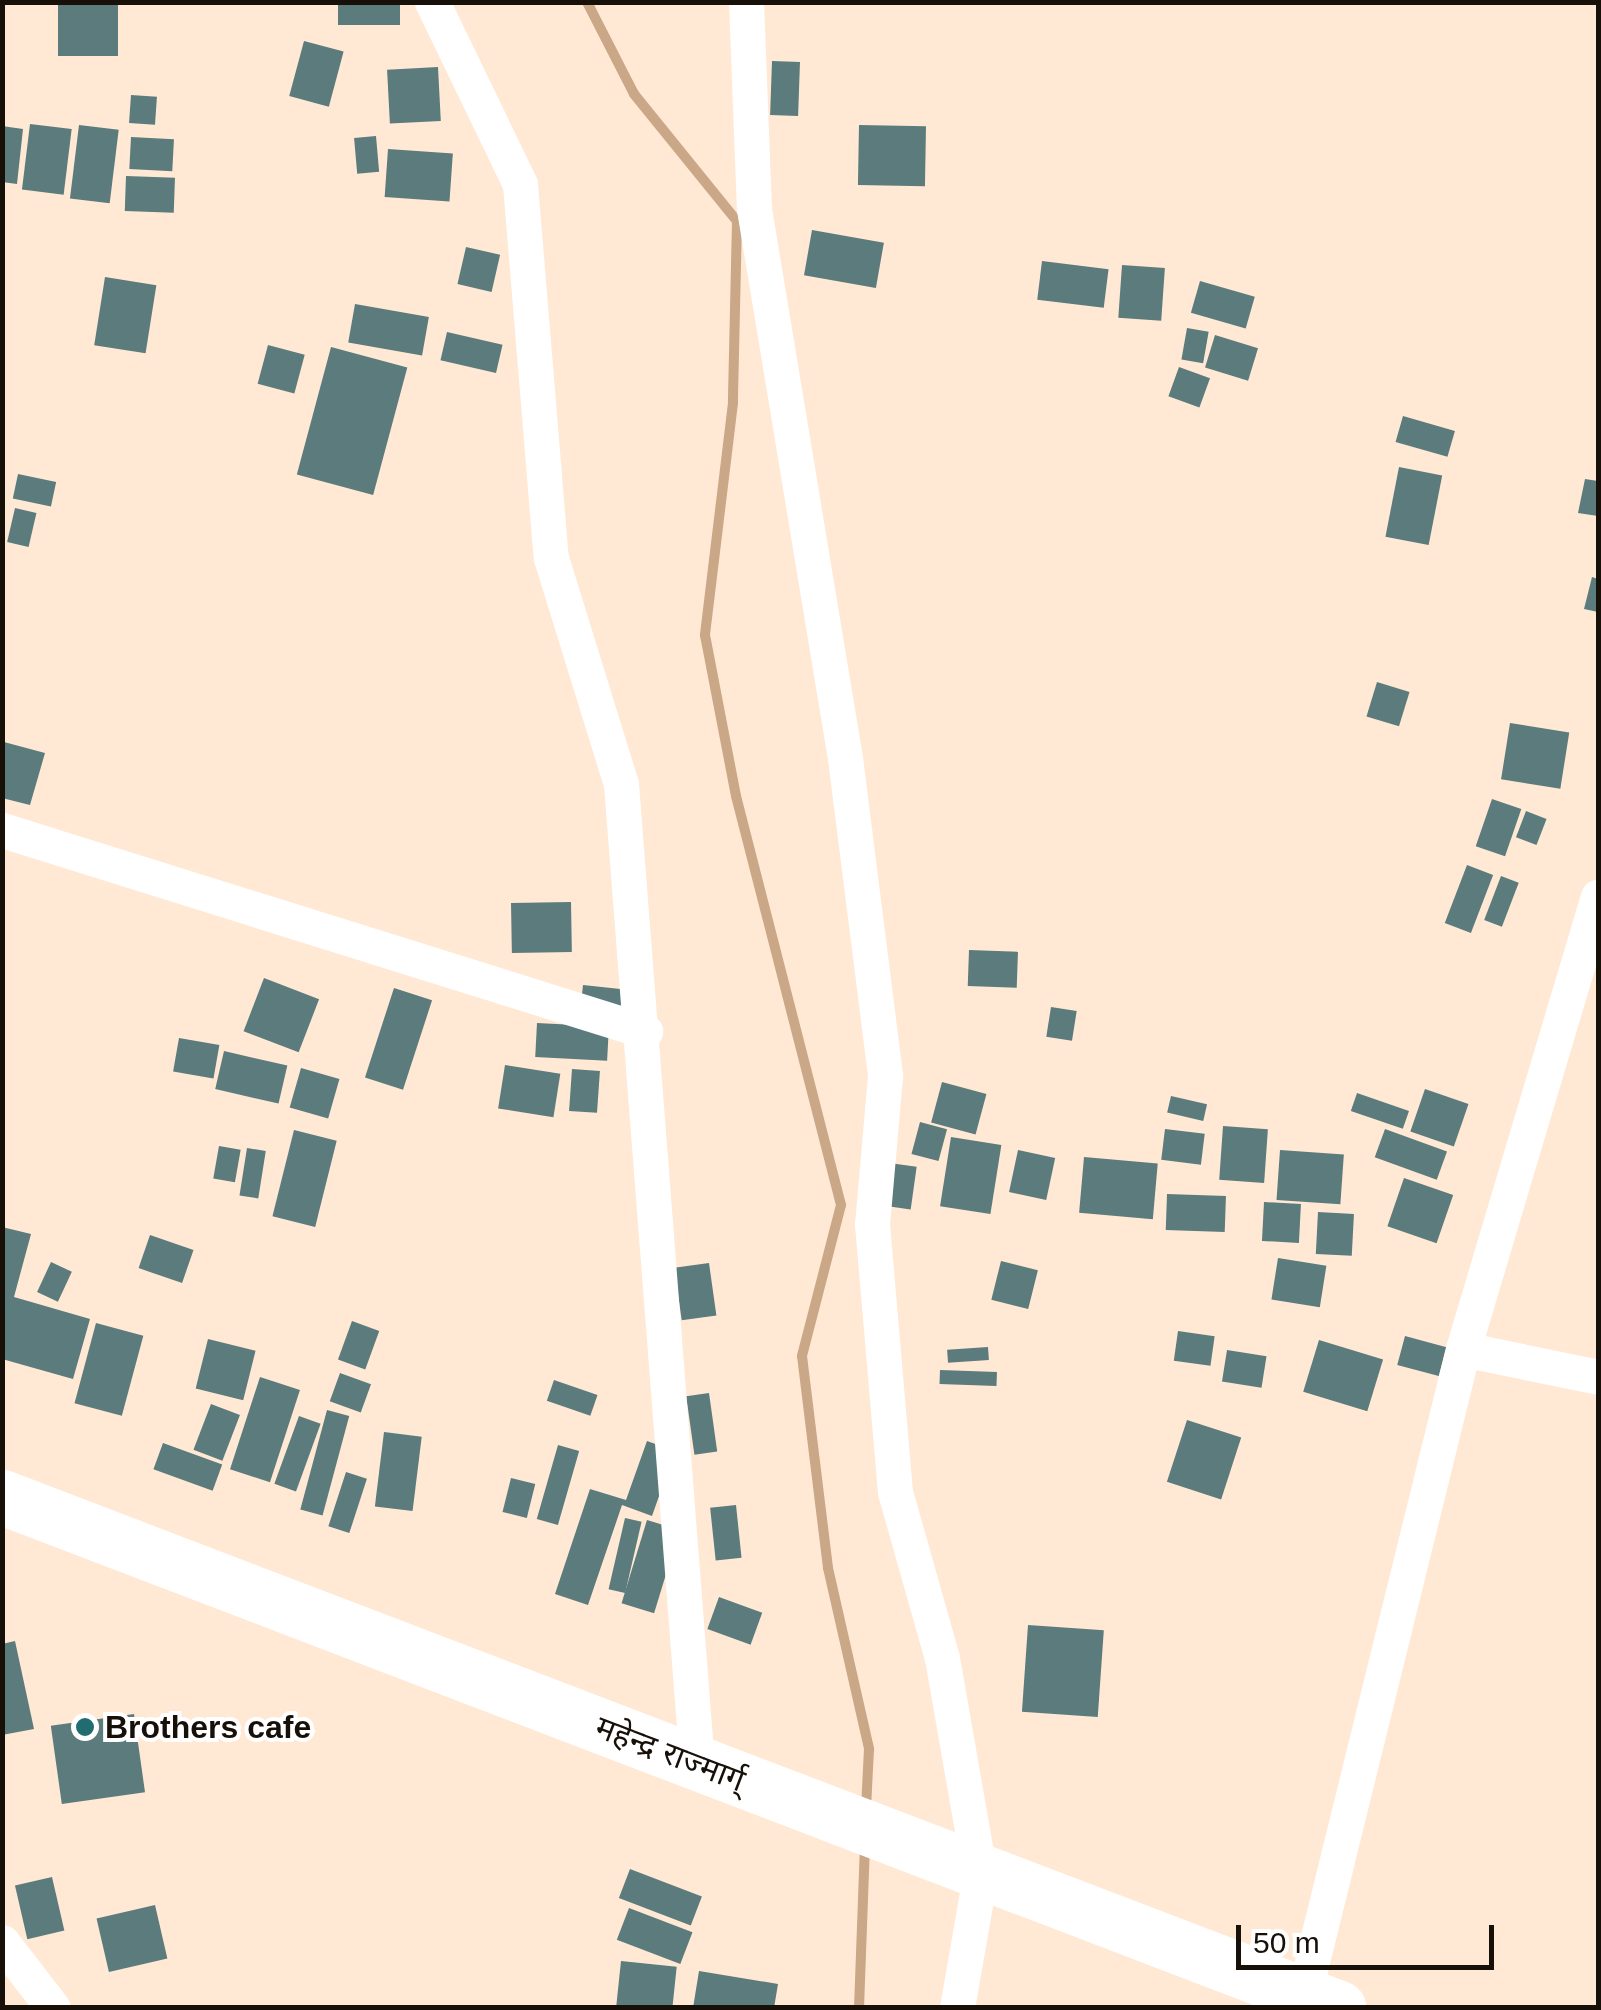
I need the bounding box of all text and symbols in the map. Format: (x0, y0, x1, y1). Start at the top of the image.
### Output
place label: Brothers cafe (105, 1708, 311, 1746)
street label: महेन्द्र राज्मार्ग् (590, 1708, 750, 1800)
marker: Brothers cafe (74, 1716, 96, 1738)
scale bar (1241, 1905, 1498, 1967)
text: 50 m (1253, 1926, 1320, 1959)

